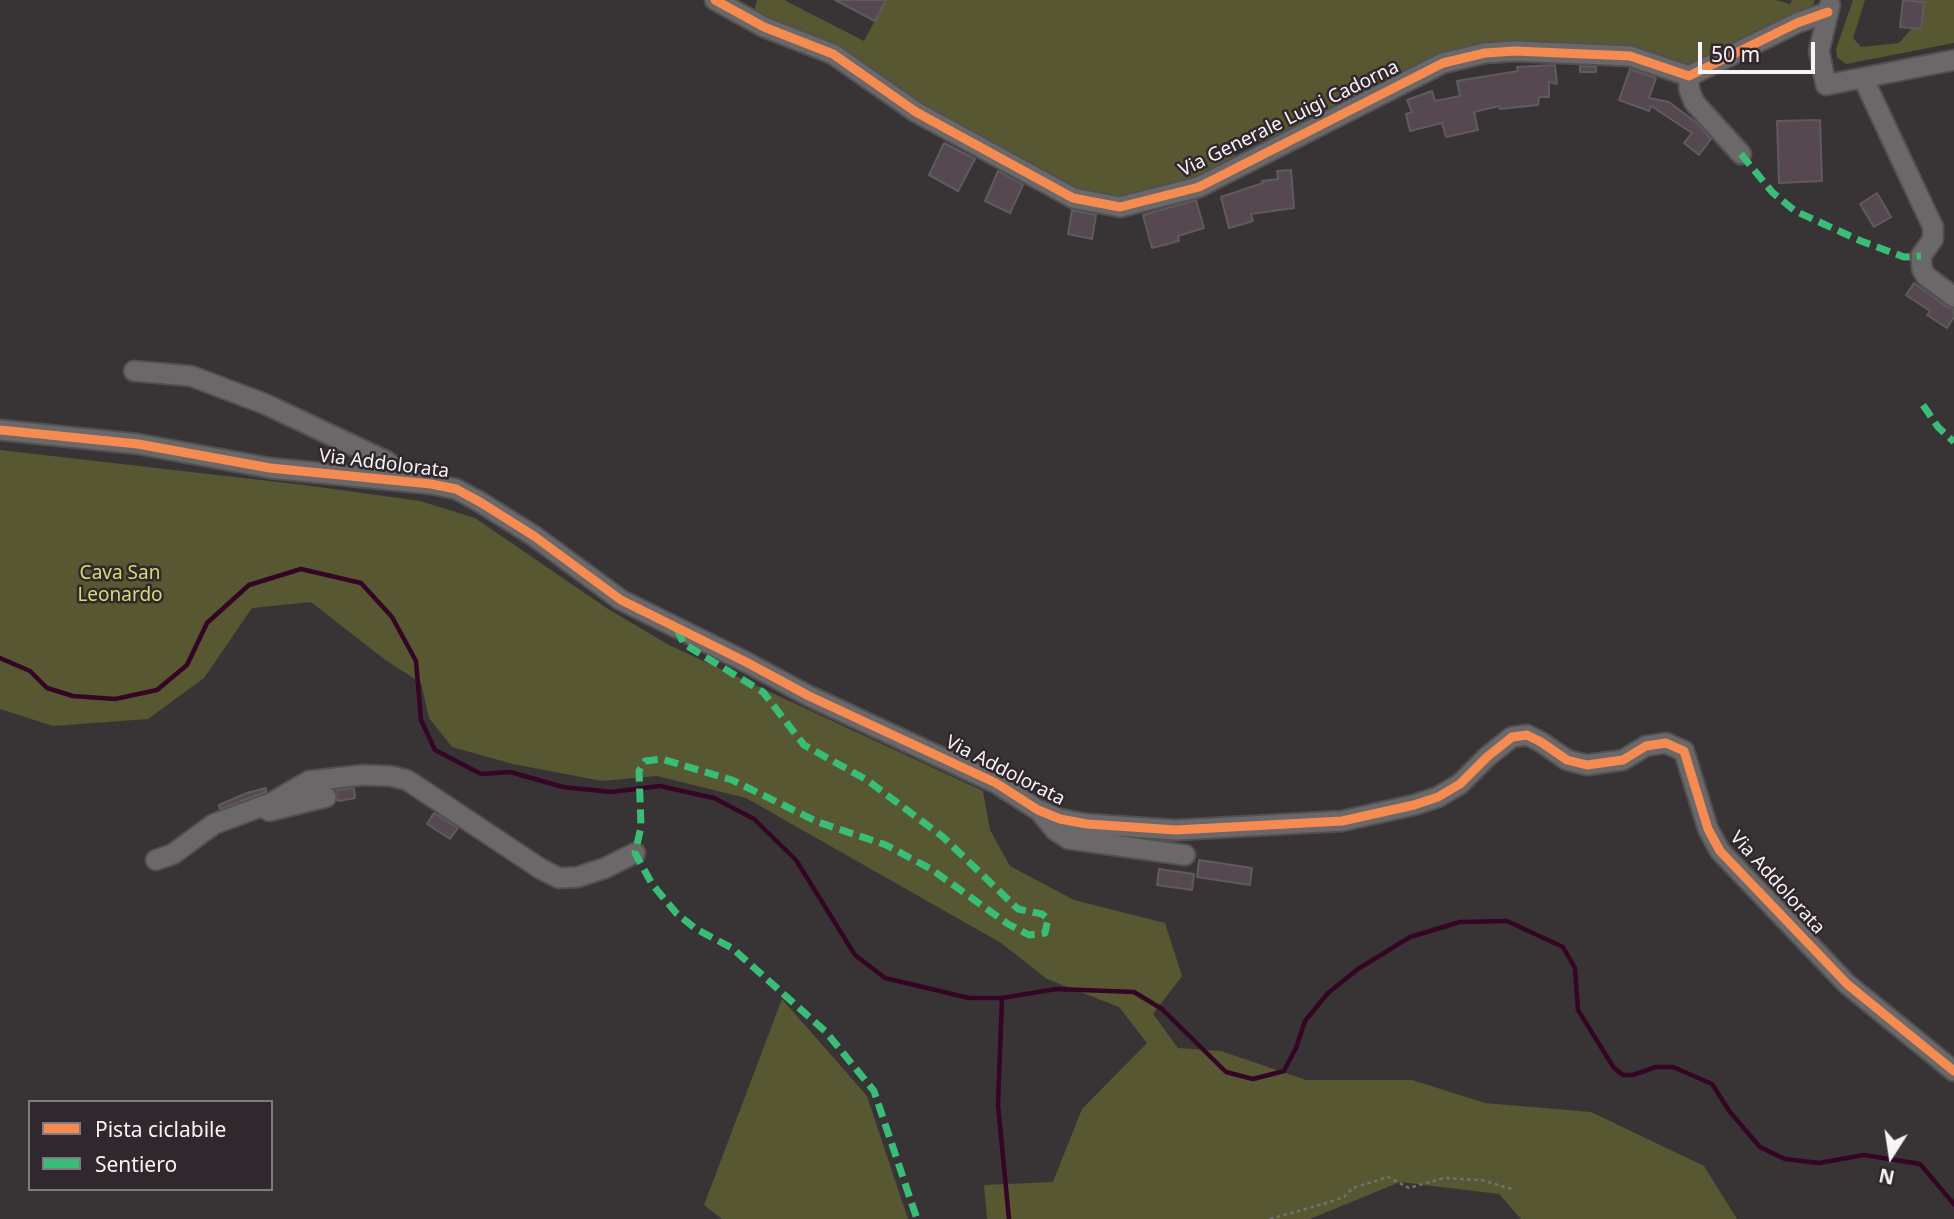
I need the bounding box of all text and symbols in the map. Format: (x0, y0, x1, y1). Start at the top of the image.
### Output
scale bar (1702, 28, 1819, 72)
text: 50 m (1711, 40, 1760, 68)
street label: Via Generale Luigi Cadorna (1175, 56, 1403, 182)
street label: Via Addolorata (318, 445, 450, 483)
park label: Cava San Leonardo (77, 563, 163, 607)
street label: Via Addolorata (941, 731, 1069, 811)
street label: Via Addolorata (1725, 827, 1829, 939)
legend (28, 1100, 273, 1191)
text: Pista ciclabile (95, 1115, 226, 1143)
north arrow (1856, 1121, 1926, 1191)
text: Sentiero (95, 1150, 177, 1178)
text: N (1876, 1162, 1897, 1191)

